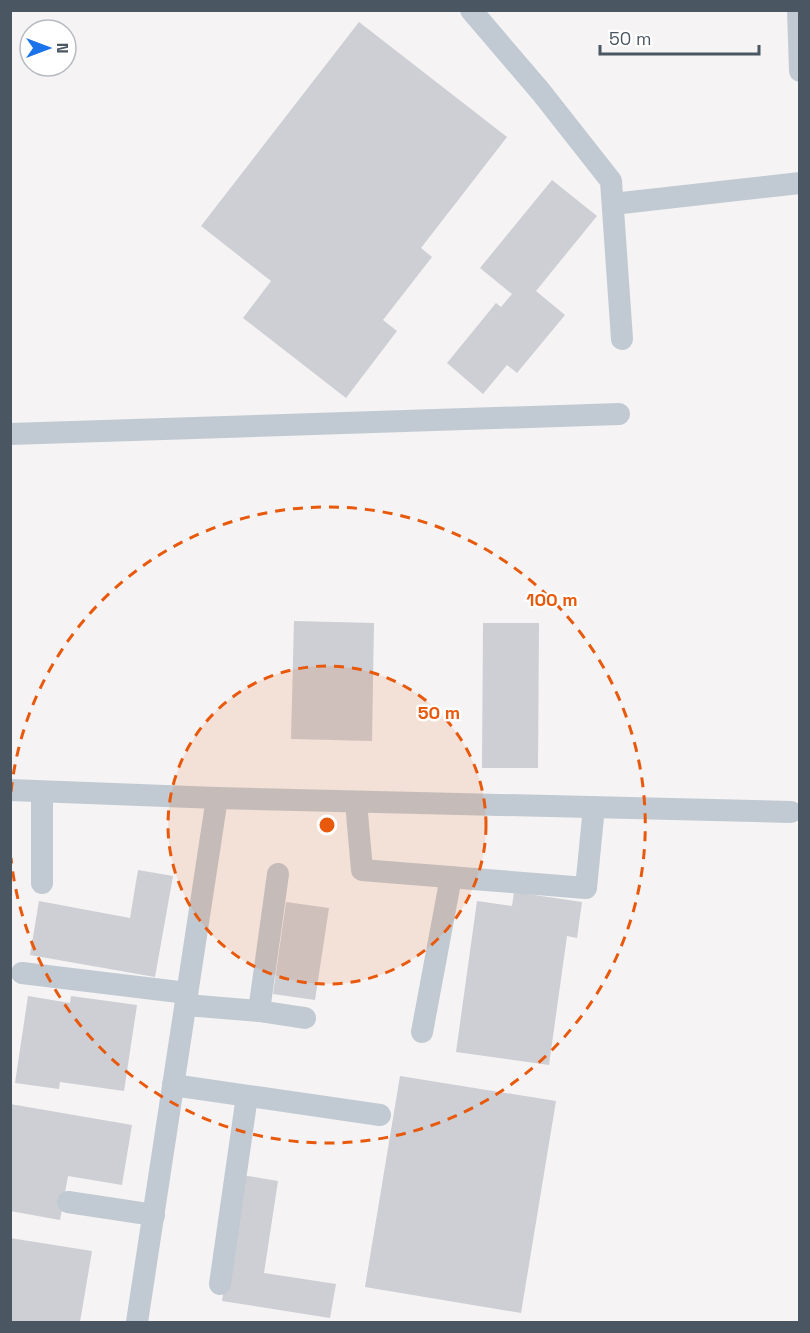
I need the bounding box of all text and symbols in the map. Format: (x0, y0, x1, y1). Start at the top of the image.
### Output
north arrow (18, 18, 78, 78)
scale bar (600, 18, 759, 56)
text: 50 m (609, 27, 651, 50)
text: N (52, 43, 73, 53)
text: 100 m (526, 588, 578, 611)
text: 50 m (418, 701, 460, 724)
centre of rings (317, 815, 337, 835)

